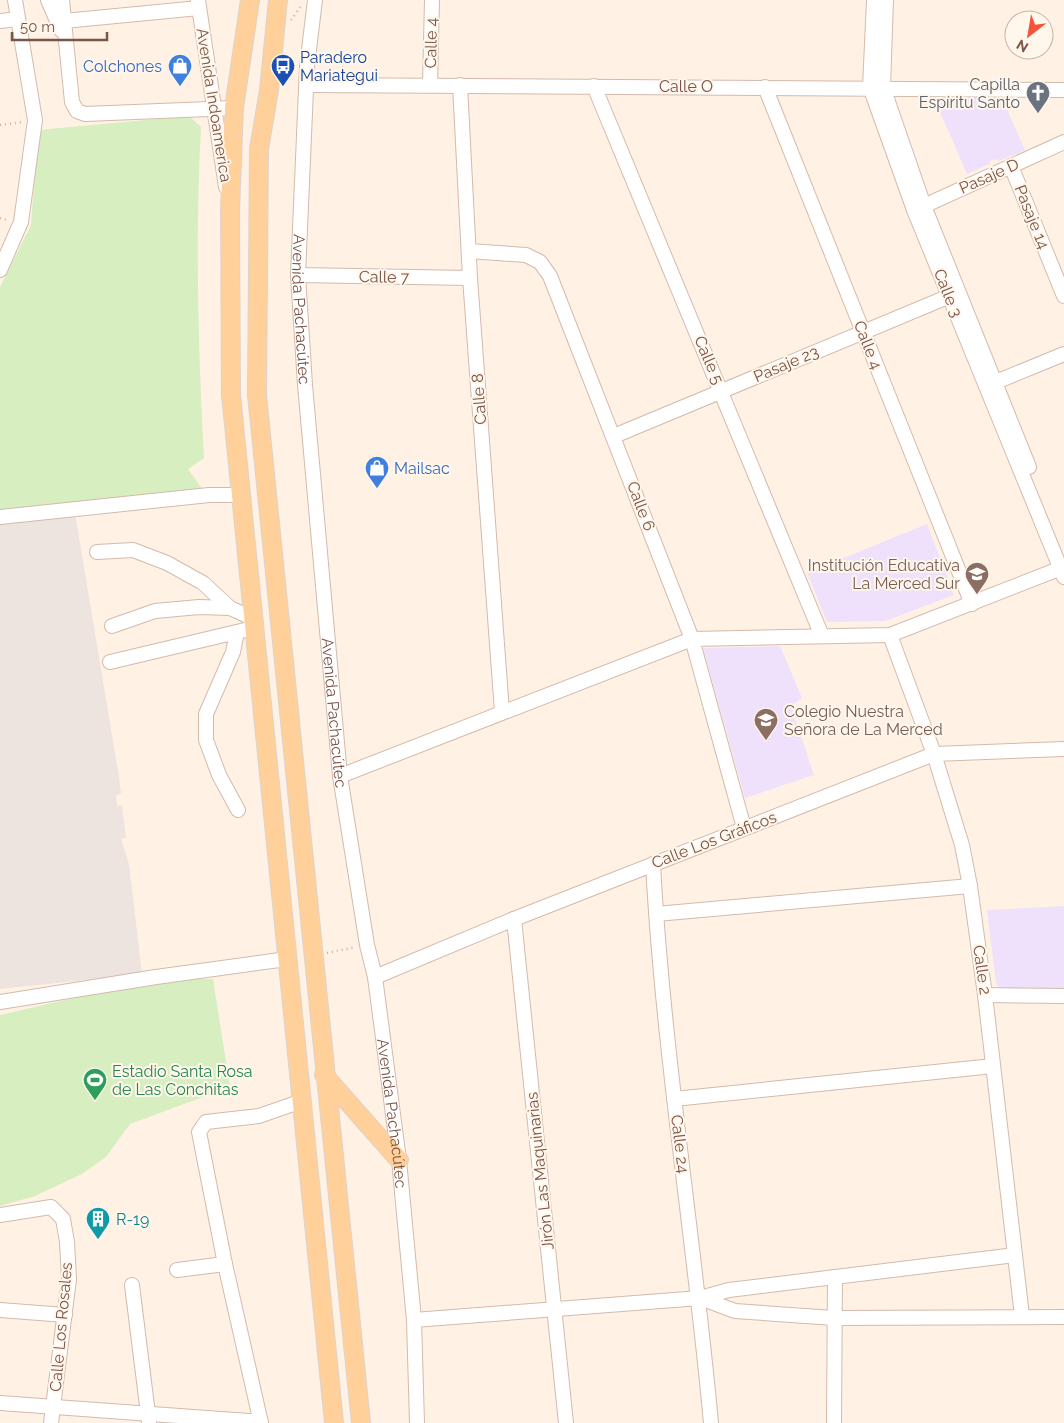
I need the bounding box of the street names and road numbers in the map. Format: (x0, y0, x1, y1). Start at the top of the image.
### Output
street label: Calle 4 (421, 17, 441, 68)
street label: Avenida Indoamerica (192, 27, 236, 183)
street label: Calle O (659, 77, 713, 96)
street label: Pasaje D (956, 154, 1022, 198)
street label: Pasaje 14 (1011, 182, 1054, 252)
street label: Avenida Pachacútec (289, 234, 314, 385)
street label: Calle 3 (930, 266, 966, 320)
street label: Calle 7 (359, 267, 410, 287)
street label: Calle 4 (850, 318, 886, 372)
street label: Calle 5 (690, 333, 728, 387)
street label: Pasaje 23 (751, 342, 821, 386)
street label: Calle 8 (468, 373, 490, 425)
street label: Calle 6 (623, 479, 659, 533)
street label: Avenida Pachacútec (318, 637, 351, 789)
street label: Calle Los Gráficos (649, 807, 779, 873)
street label: Calle 2 (969, 944, 995, 996)
street label: Avenida Pachacútec (374, 1037, 411, 1189)
street label: Jirón Las Maquinarias (522, 1091, 558, 1251)
street label: Calle 24 (667, 1114, 693, 1175)
street label: Calle Los Rosales (46, 1261, 76, 1393)

